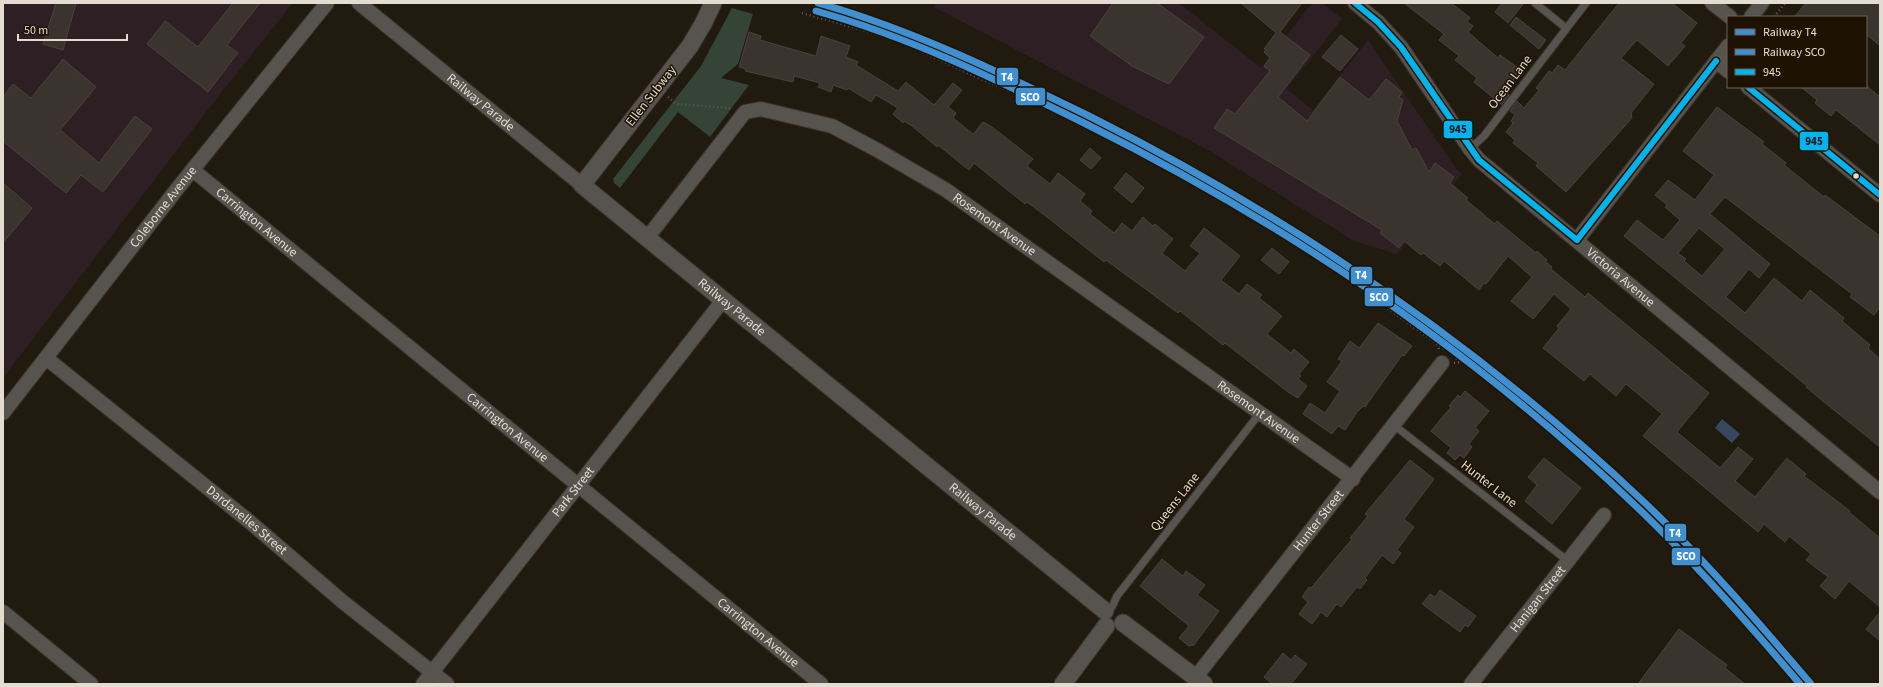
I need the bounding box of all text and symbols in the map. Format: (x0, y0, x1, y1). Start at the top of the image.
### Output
scale bar (18, 16, 127, 42)
legend (1727, 16, 1867, 88)
text: 50 m (24, 22, 48, 39)
text: Railway T4 (1763, 24, 1817, 41)
text: Railway SCO (1763, 44, 1825, 61)
street label: Ocean Lane (1484, 51, 1536, 113)
street label: Ellen Subway (622, 62, 680, 130)
text: 945 (1763, 64, 1781, 81)
line badge: T4 (996, 67, 1019, 86)
street label: Railway Parade (443, 69, 518, 135)
text: T4 (1001, 70, 1013, 85)
line badge: SCO (1015, 87, 1046, 106)
text: SCO (1020, 90, 1040, 105)
line badge: 945 (1443, 120, 1473, 139)
text: 945 (1449, 122, 1467, 137)
line badge: 945 (1799, 131, 1829, 151)
text: 945 (1805, 134, 1823, 149)
street label: Coleborne Avenue (126, 162, 201, 252)
unlabelled marker (1851, 171, 1861, 181)
street label: Carrington Avenue (212, 183, 301, 261)
street label: Rosemont Avenue (949, 189, 1040, 260)
street label: Victoria Avenue (1583, 244, 1659, 311)
line badge: T4 (1350, 266, 1373, 285)
text: T4 (1355, 268, 1367, 283)
street label: Railway Parade (694, 274, 770, 340)
line badge: SCO (1364, 287, 1394, 307)
text: SCO (1369, 290, 1389, 305)
street label: Rosemont Avenue (1213, 376, 1304, 448)
street label: Carrington Avenue (463, 389, 552, 466)
street label: Hunter Lane (1457, 456, 1521, 512)
street label: Park Street (548, 462, 599, 521)
street label: Queens Lane (1146, 469, 1204, 535)
street label: Railway Parade (945, 479, 1021, 545)
street label: Dardanelles Street (202, 481, 291, 559)
street label: Hunter Street (1289, 486, 1348, 555)
line badge: T4 (1664, 523, 1687, 542)
text: T4 (1669, 526, 1681, 541)
line badge: SCO (1671, 547, 1701, 566)
text: SCO (1676, 549, 1696, 564)
street label: Hanigan Street (1506, 561, 1570, 636)
street label: Carrington Avenue (713, 594, 803, 672)

